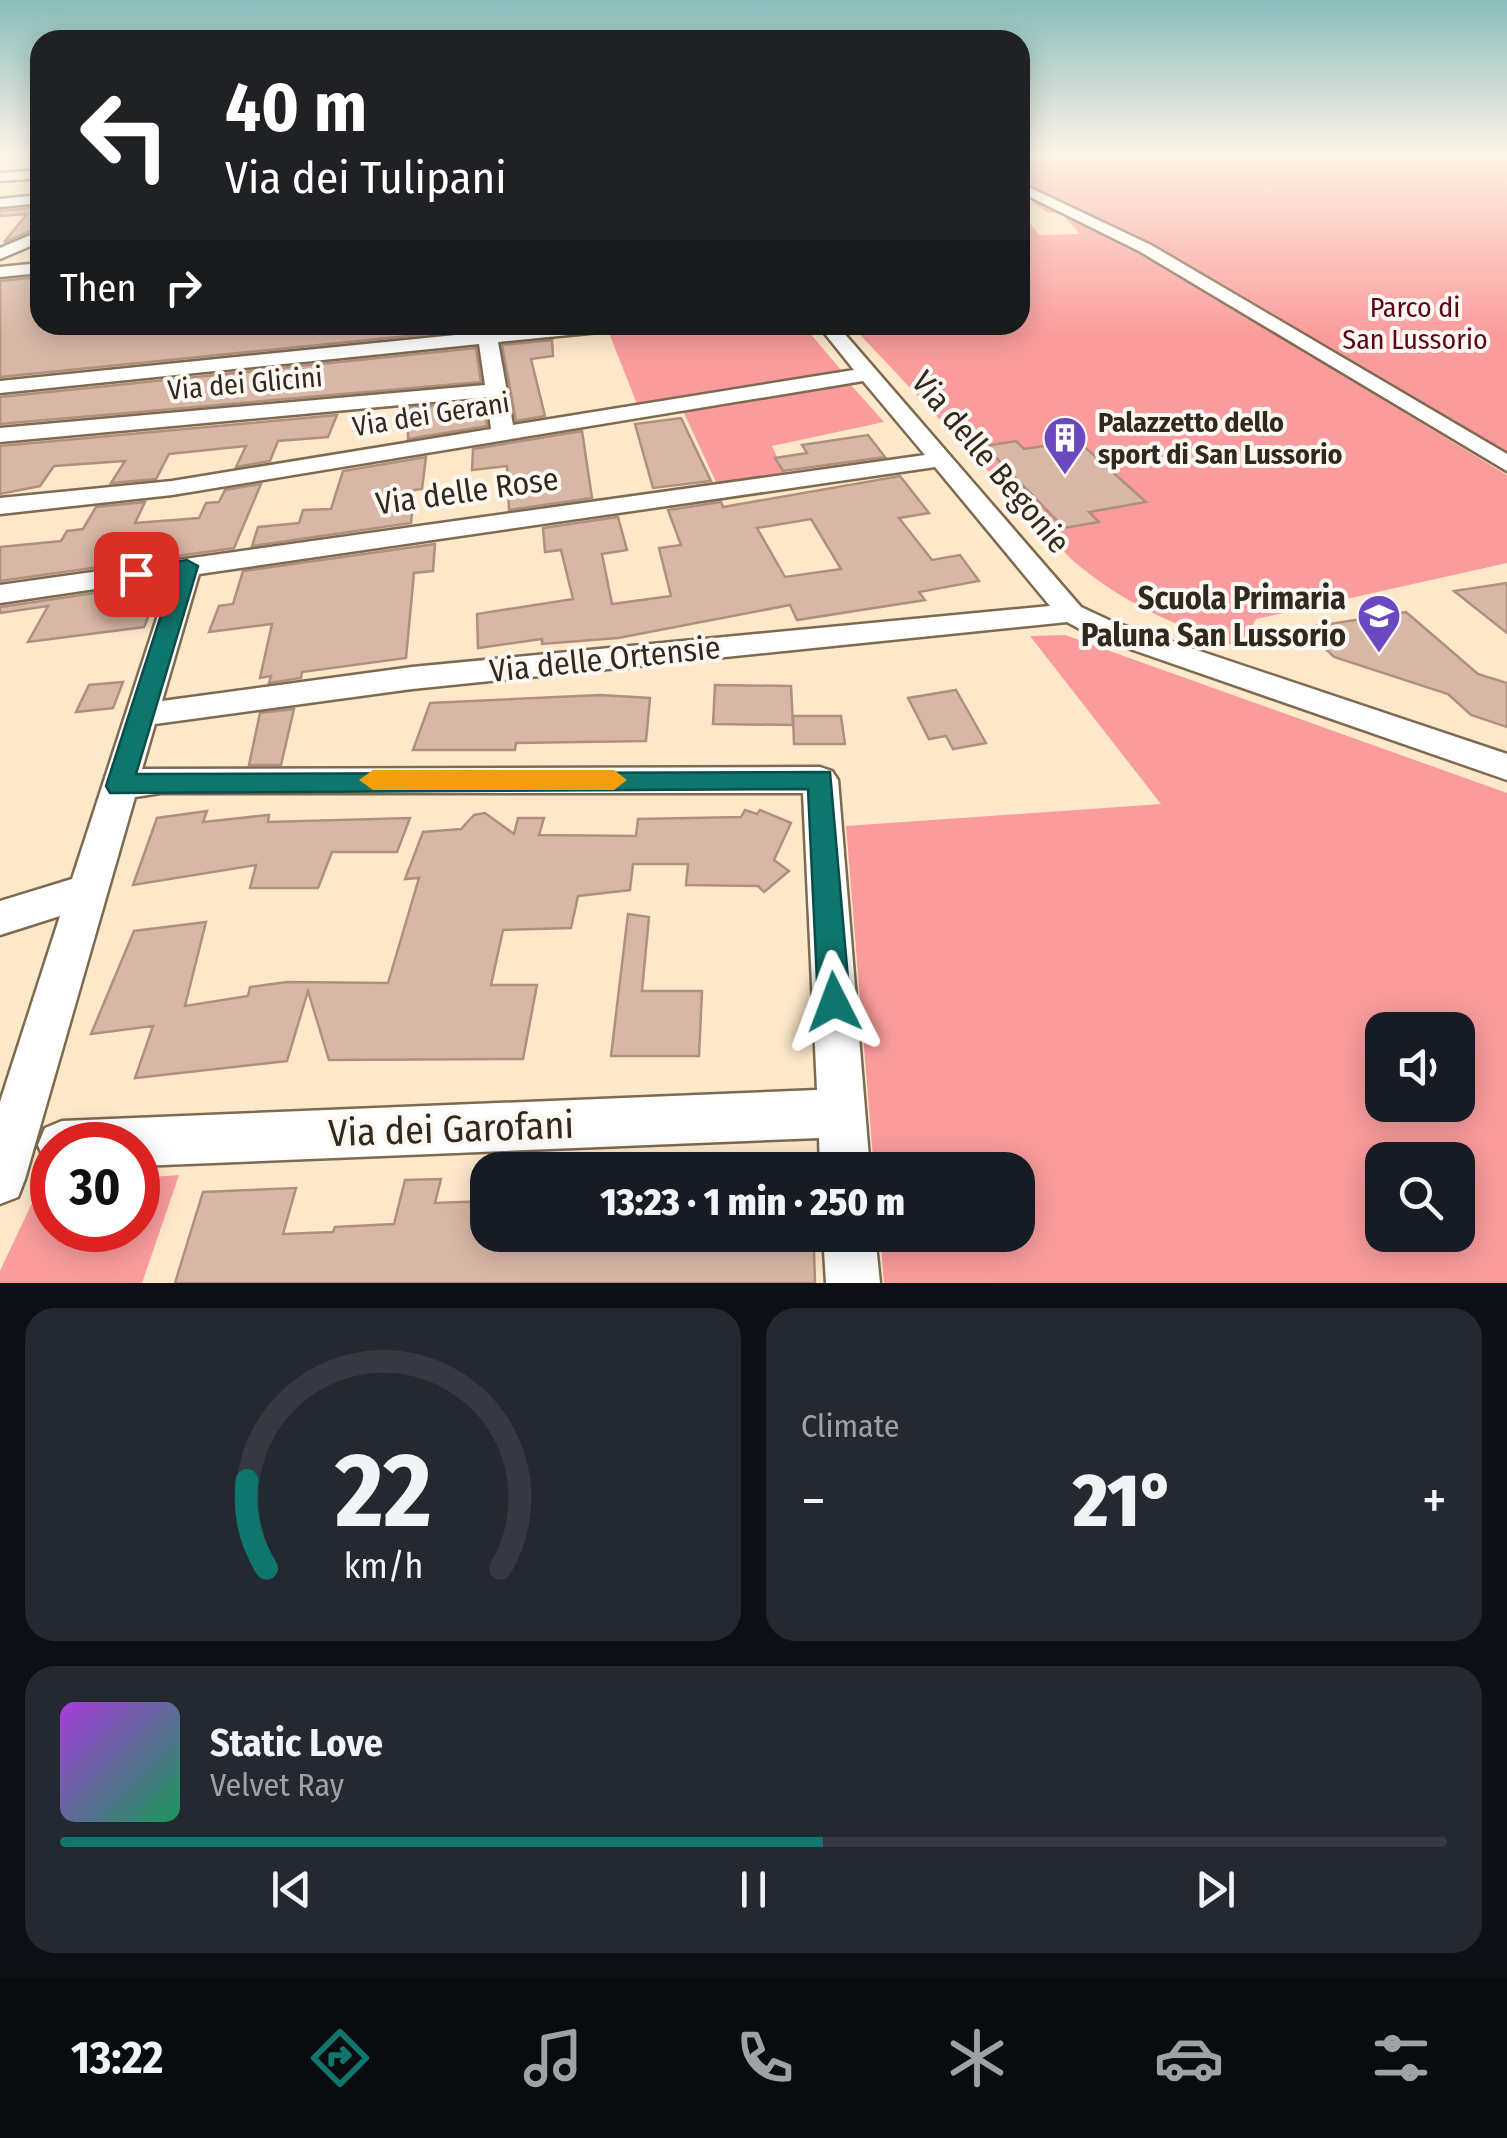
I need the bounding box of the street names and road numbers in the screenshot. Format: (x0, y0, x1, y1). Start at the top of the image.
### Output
street label: Via dei Glicini (166, 360, 324, 407)
street label: Via delle Begonie (904, 363, 1078, 561)
street label: Via dei Gerani (350, 386, 512, 443)
street label: Via delle Rose (373, 459, 561, 523)
street label: Via delle Ortensie (488, 628, 722, 690)
street label: Via dei Garofani (327, 1102, 575, 1156)

